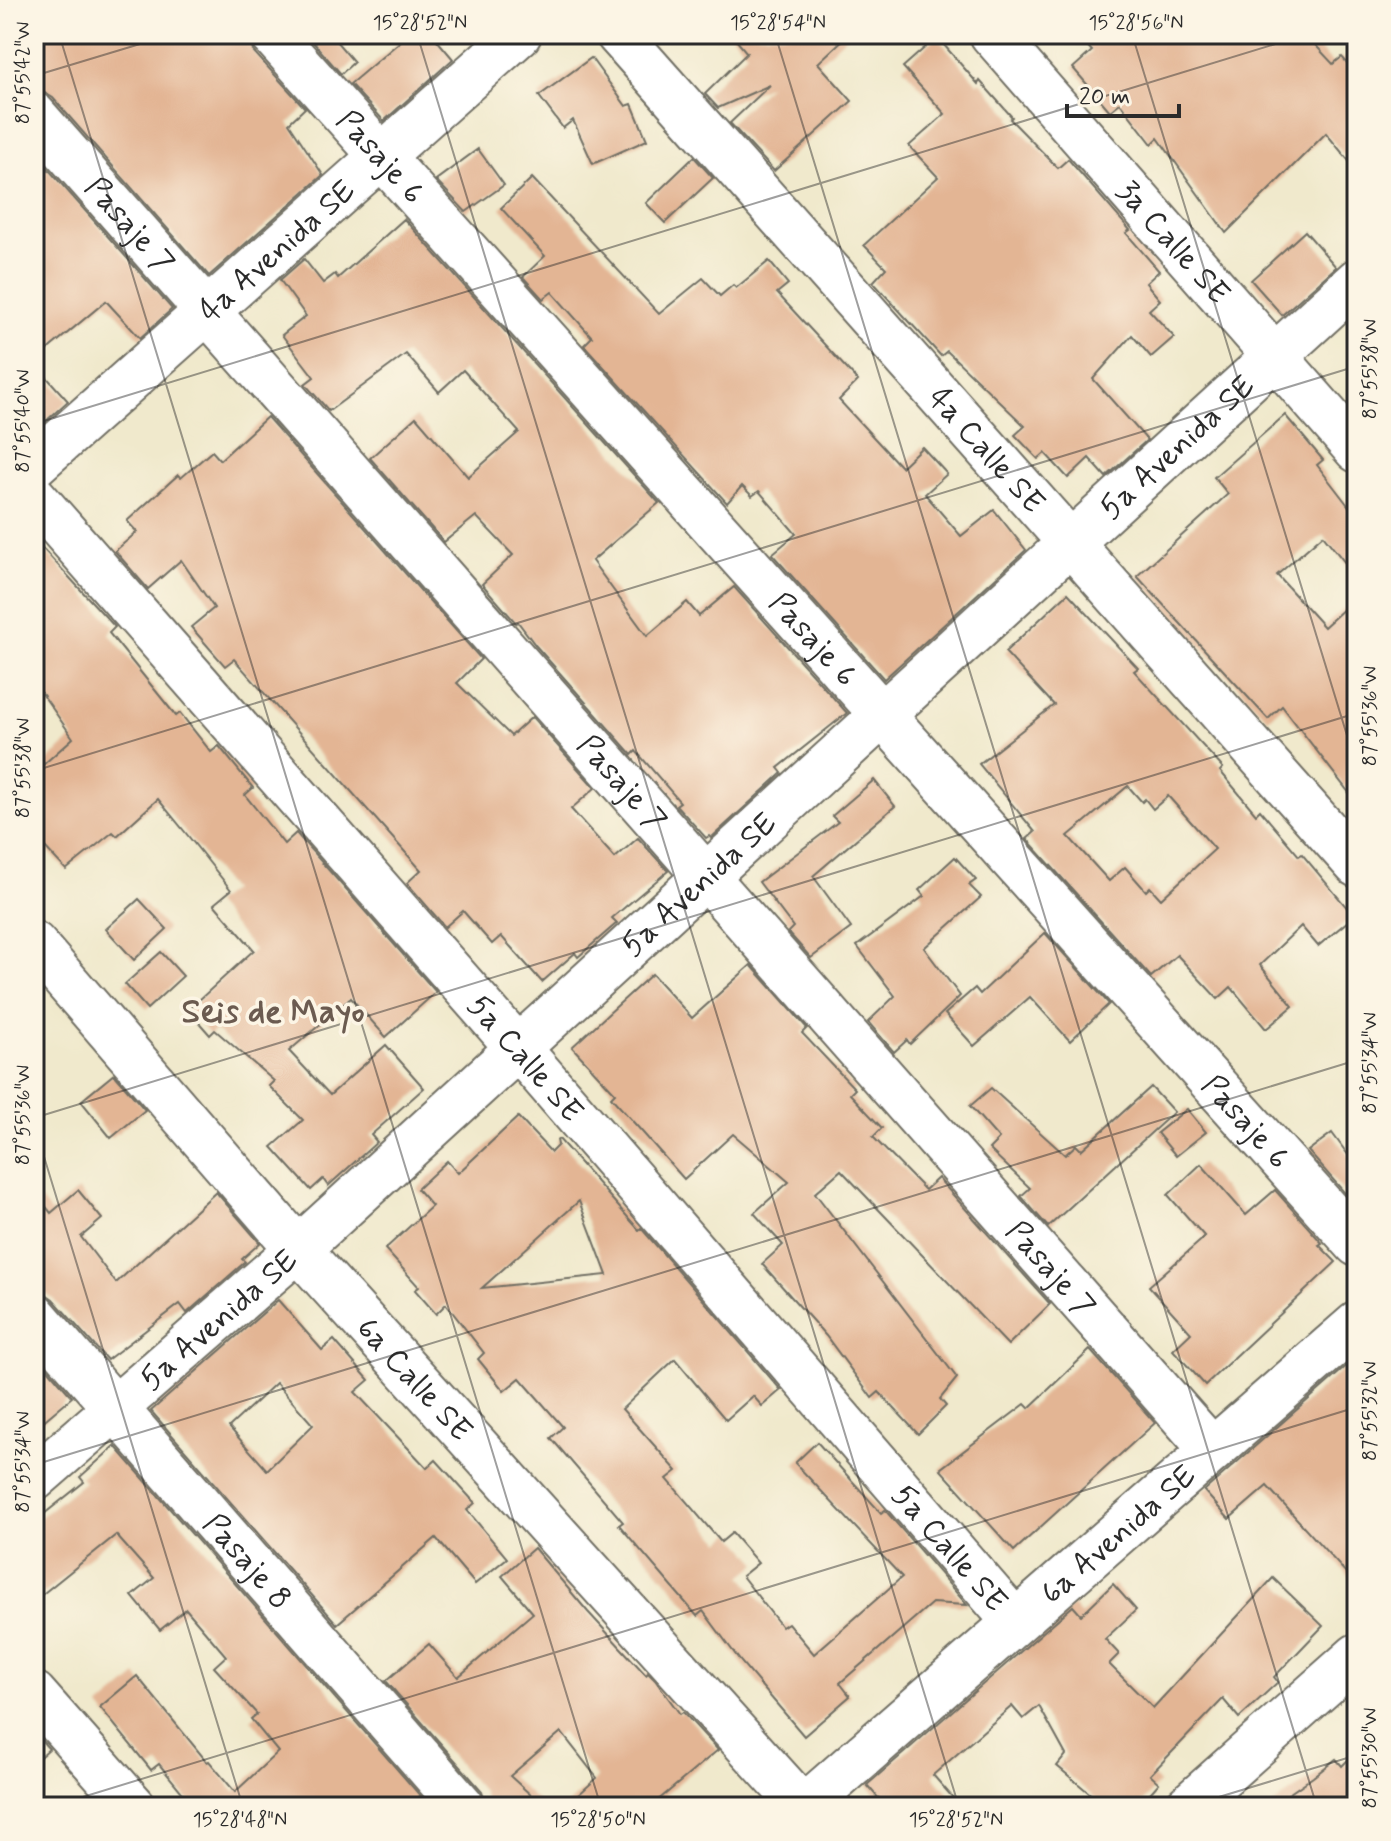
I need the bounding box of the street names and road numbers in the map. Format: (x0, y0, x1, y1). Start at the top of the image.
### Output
street label: Pasaje 6 (326, 101, 434, 214)
street label: Pasaje 7 (75, 168, 183, 283)
street label: 4a Avenida SE (190, 171, 365, 332)
street label: 3a Calle SE (1106, 172, 1239, 314)
street label: 5a Avenida SE (1091, 366, 1264, 529)
street label: 4a Calle SE (918, 378, 1054, 523)
street label: Pasaje 6 (759, 584, 866, 696)
street label: Pasaje 7 (567, 726, 676, 841)
street label: 5a Avenida SE (613, 803, 786, 967)
street label: 5a Calle SE (457, 986, 592, 1132)
street label: Pasaje 6 (1192, 1066, 1299, 1179)
street label: Pasaje 7 (996, 1212, 1104, 1327)
street label: 5a Avenida SE (132, 1240, 307, 1401)
street label: 6a Calle SE (346, 1309, 481, 1451)
street label: 6a Avenida SE (1032, 1455, 1205, 1614)
street label: 5a Calle SE (882, 1476, 1016, 1622)
street label: Pasaje 8 (193, 1505, 300, 1619)

